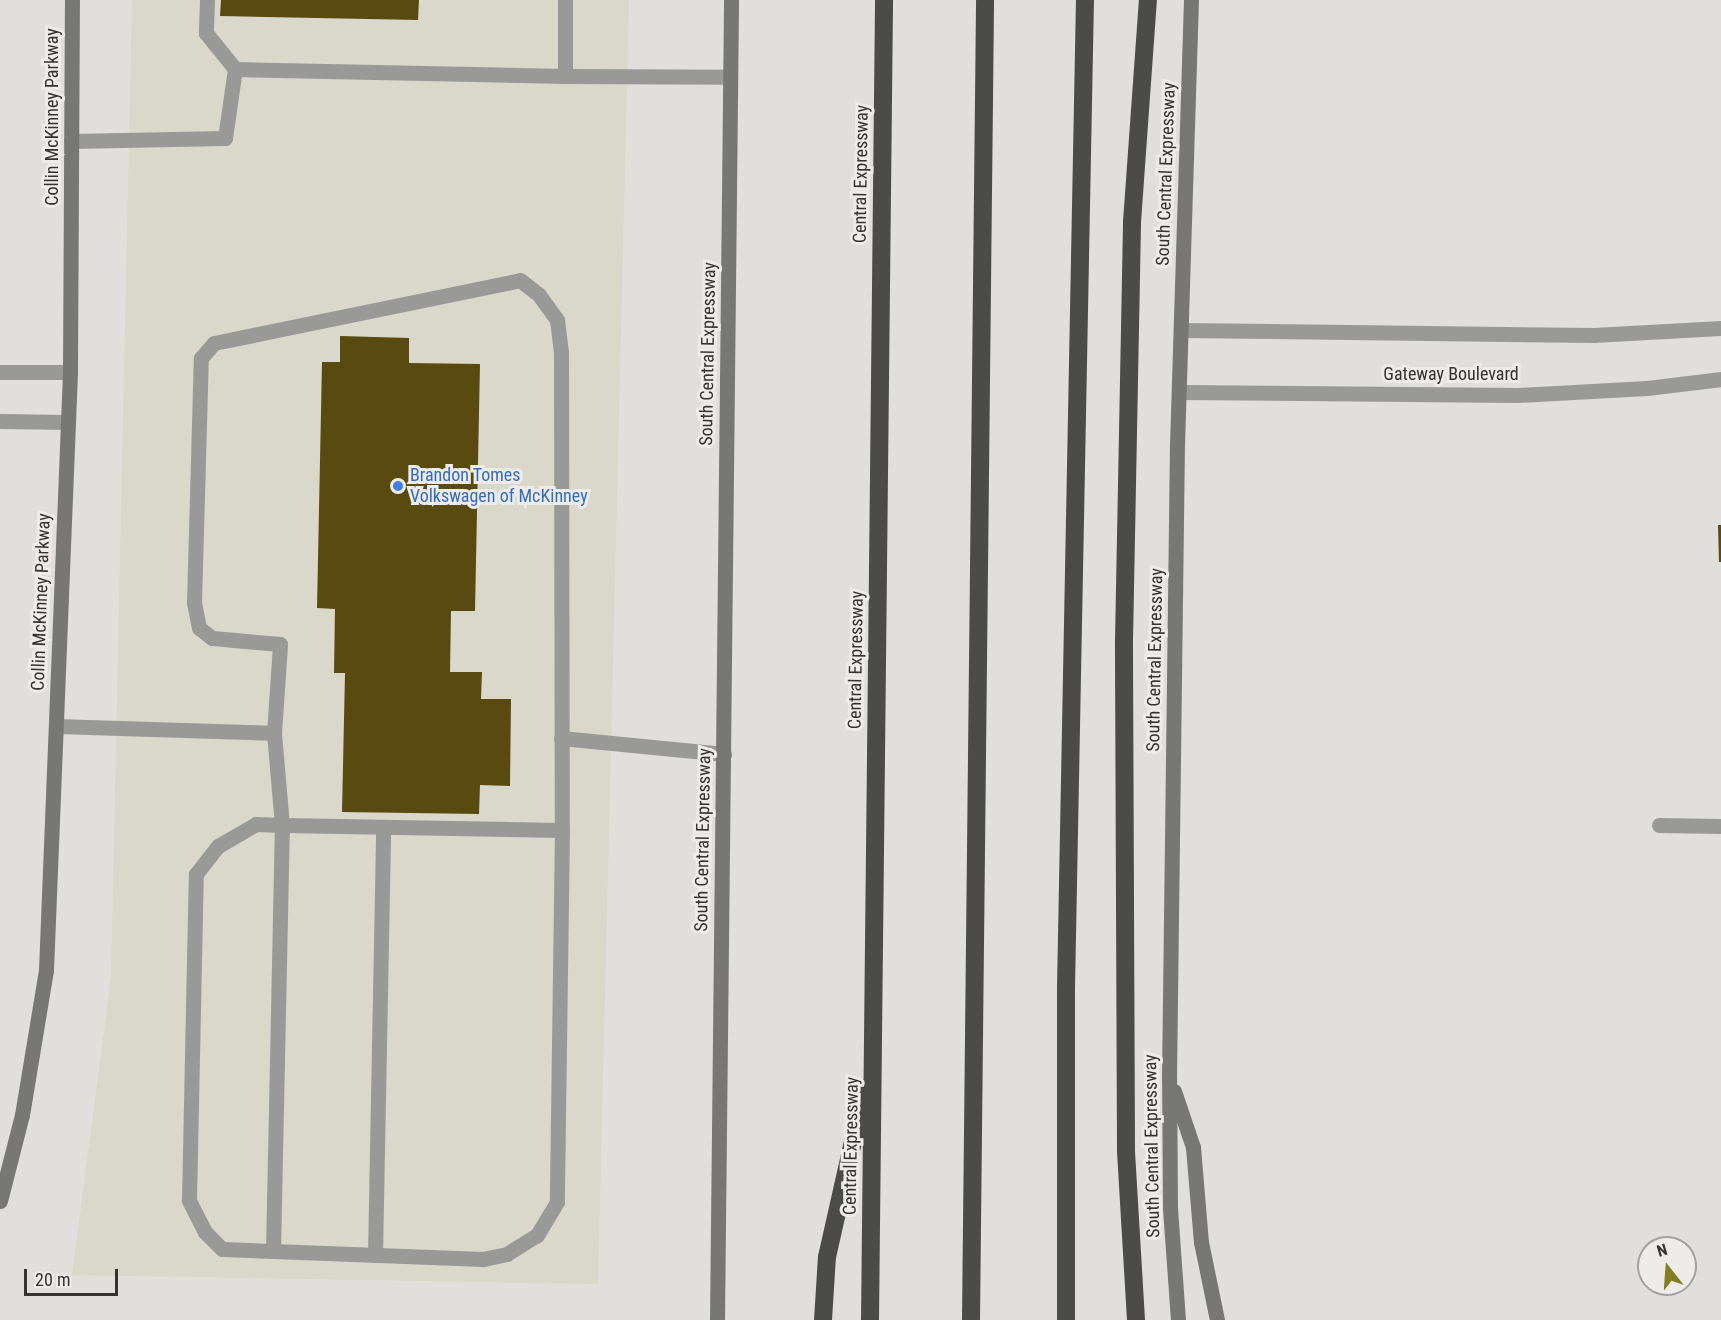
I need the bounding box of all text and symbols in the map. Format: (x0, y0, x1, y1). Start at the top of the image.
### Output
street label: Collin McKinney Parkway (41, 28, 63, 206)
street label: South Central Expressway (1152, 82, 1180, 266)
street label: Central Expressway (849, 105, 873, 243)
street label: South Central Expressway (696, 262, 720, 446)
street label: Gateway Boulevard (1383, 363, 1519, 385)
place label: Brandon Tomes Volkswagen of McKinney (410, 465, 588, 508)
marker: Brandon Tomes Volkswagen of McKinney (391, 479, 405, 493)
street label: Collin McKinney Parkway (27, 513, 55, 691)
street label: South Central Expressway (1143, 568, 1167, 752)
street label: Central Expressway (844, 591, 868, 729)
street label: South Central Expressway (691, 748, 715, 932)
street label: South Central Expressway (1140, 1054, 1164, 1238)
street label: Central Expressway (839, 1077, 863, 1215)
north arrow (1637, 1236, 1697, 1296)
text: N (1655, 1240, 1670, 1261)
scale bar (27, 1257, 122, 1295)
text: 20 m (35, 1269, 70, 1290)

